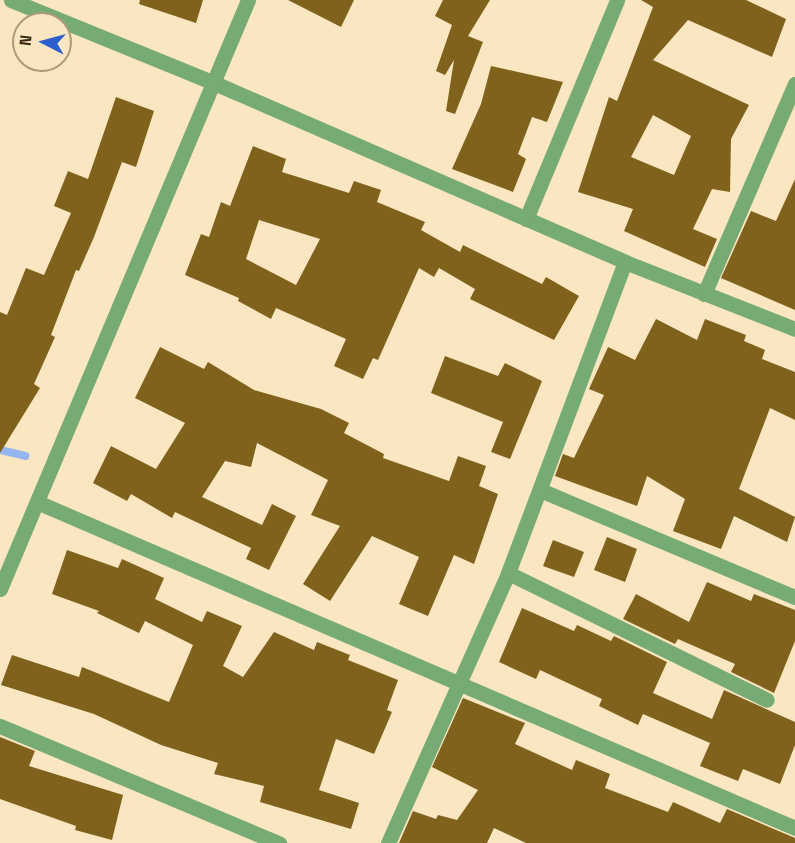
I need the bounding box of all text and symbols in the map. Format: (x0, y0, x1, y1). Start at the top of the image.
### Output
north arrow (12, 12, 72, 72)
text: N (15, 34, 37, 47)

